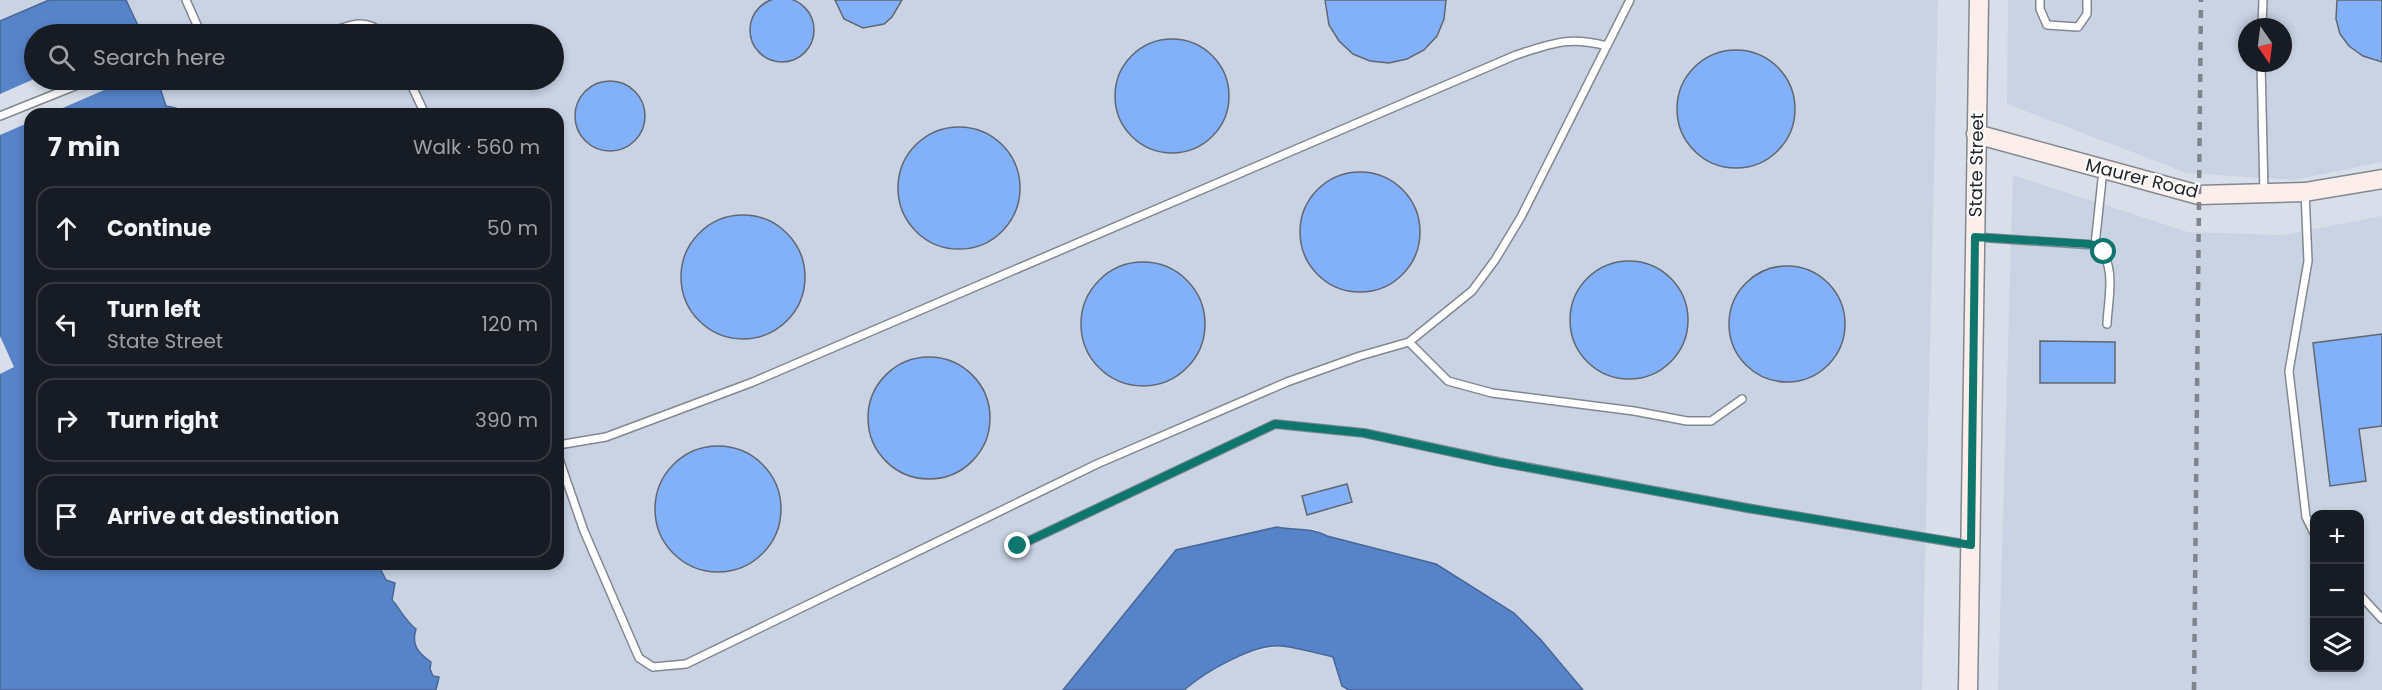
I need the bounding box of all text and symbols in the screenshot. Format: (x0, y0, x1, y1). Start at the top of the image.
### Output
north arrow (2238, 18, 2292, 72)
search box (24, 24, 564, 90)
icon: search (45, 41, 78, 74)
text: Search here (93, 42, 226, 73)
street label: State Street (1963, 113, 1989, 217)
text: 7 min (48, 129, 120, 165)
text: Walk · 560 m (413, 133, 540, 161)
street label: Maurer Road (2083, 152, 2201, 204)
icon: ahead (50, 212, 83, 245)
text: Continue (107, 213, 211, 244)
text: 50 m (487, 214, 538, 242)
route start (2090, 238, 2116, 264)
text: Turn left (107, 294, 201, 325)
icon: left (50, 308, 83, 341)
text: 120 m (482, 310, 538, 338)
text: State Street (107, 327, 223, 355)
icon: right (50, 404, 83, 437)
text: Turn right (107, 405, 218, 436)
text: 390 m (475, 406, 538, 434)
icon: arrive (50, 500, 83, 533)
text: Arrive at destination (107, 501, 339, 532)
map controls (2310, 510, 2364, 672)
button: + (2310, 510, 2364, 564)
route end (1004, 532, 1030, 558)
button: − (2310, 564, 2364, 618)
button: layers (2310, 618, 2364, 672)

